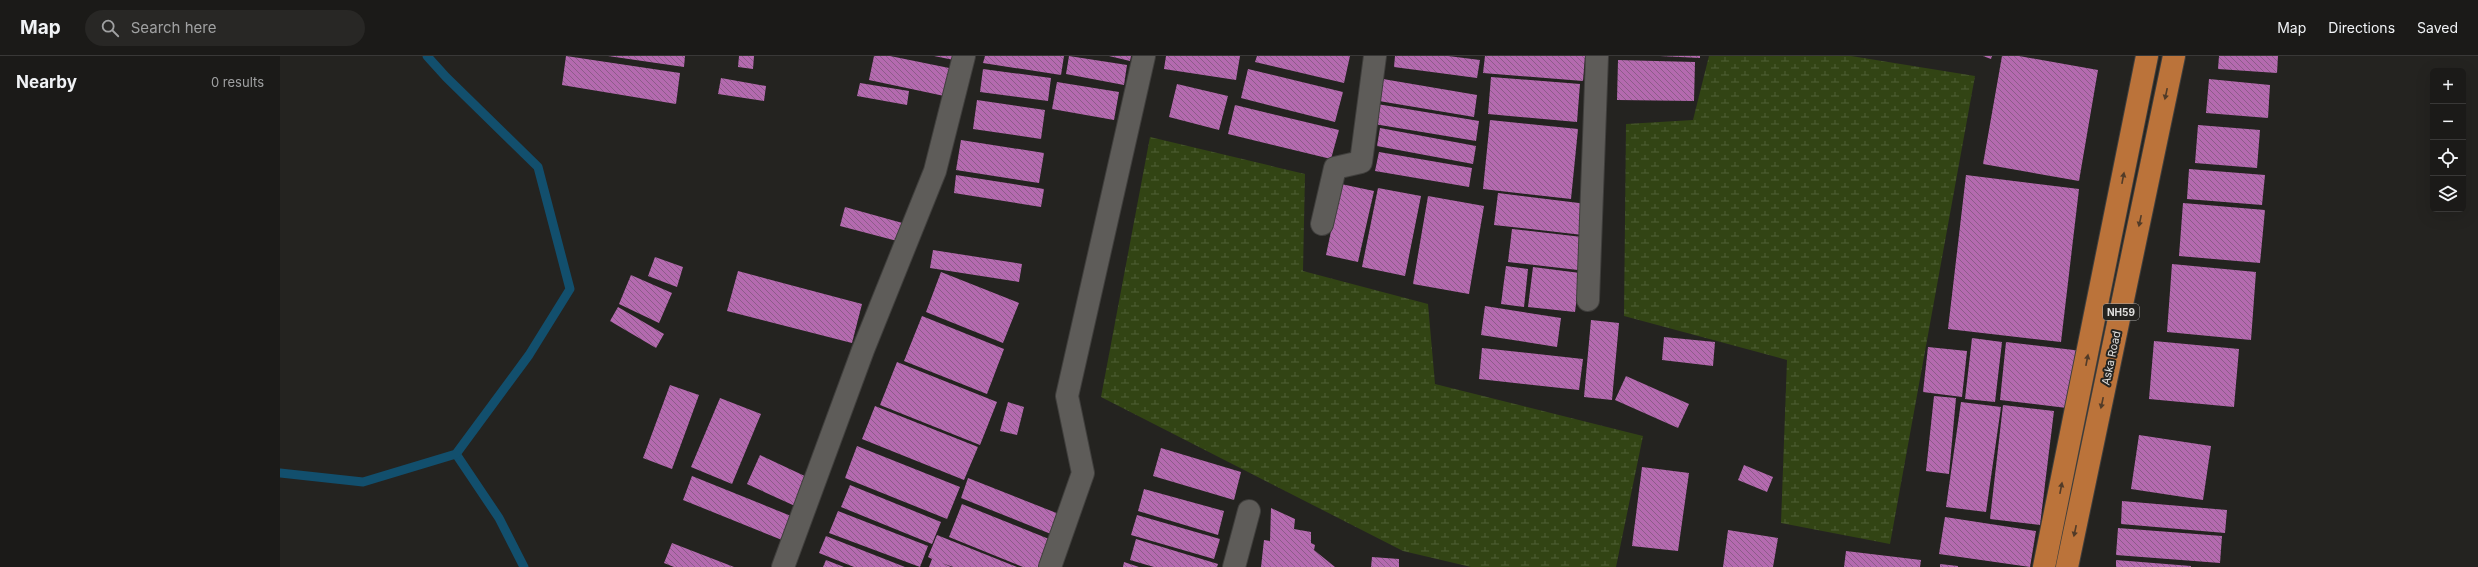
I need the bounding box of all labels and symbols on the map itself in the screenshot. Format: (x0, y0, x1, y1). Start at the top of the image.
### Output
one-way arrow (2163, 88, 2169, 100)
one-way arrow (2120, 172, 2126, 184)
one-way arrow (2136, 215, 2142, 228)
road number: NH59 (2103, 304, 2139, 320)
street label: Aska Road (2098, 330, 2124, 386)
one-way arrow (2084, 354, 2090, 367)
one-way arrow (2098, 397, 2104, 410)
one-way arrow (2059, 482, 2065, 494)
one-way arrow (2072, 525, 2078, 537)

